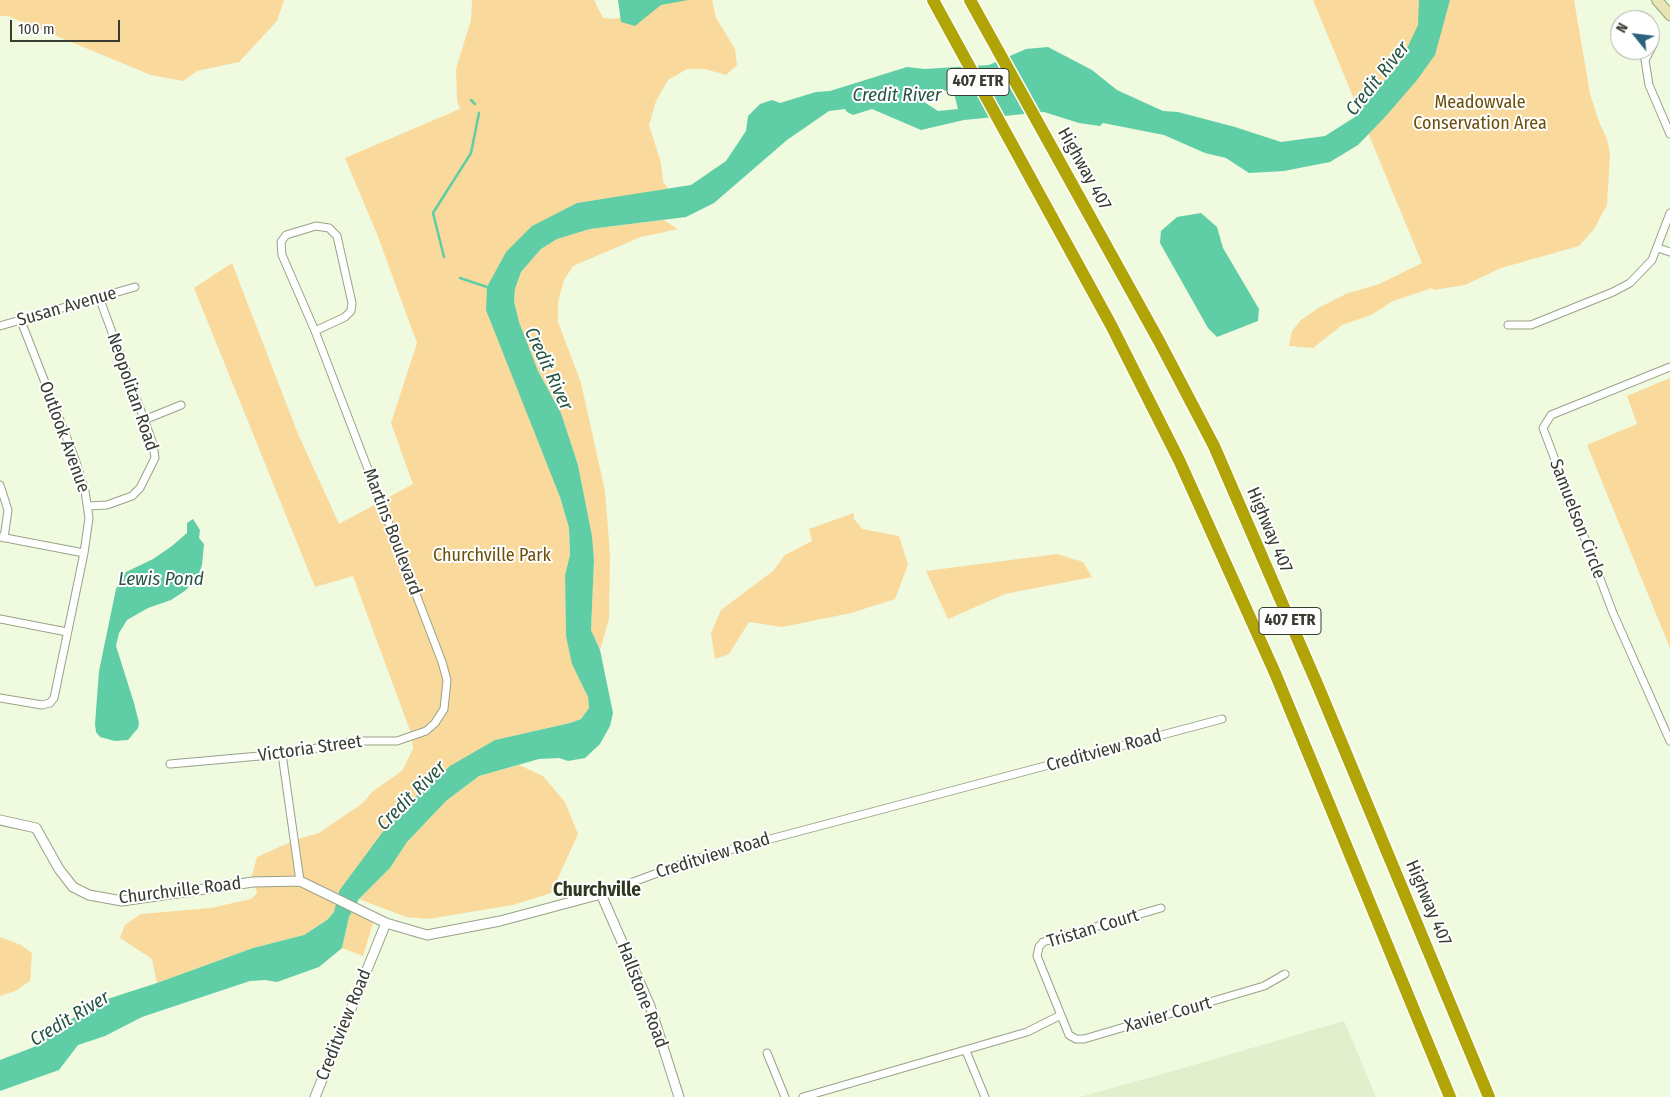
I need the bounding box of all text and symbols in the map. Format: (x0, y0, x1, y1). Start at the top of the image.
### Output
scale bar (12, 10, 122, 42)
north arrow (1610, 10, 1660, 60)
text: 100 m (18, 20, 55, 38)
text: N (1613, 20, 1632, 36)
water label: Credit River (1341, 37, 1415, 121)
road number: 407 ETR (947, 68, 1009, 95)
water label: Credit River (853, 85, 941, 107)
park label: Meadowvale Conservation Area (1413, 92, 1547, 134)
street label: Highway 407 (1053, 124, 1115, 214)
street label: Susan Avenue (15, 282, 119, 332)
water label: Credit River (519, 324, 577, 414)
street label: Neopolitan Road (102, 330, 162, 454)
street label: Outlook Avenue (34, 378, 94, 496)
street label: Samuelson Circle (1544, 456, 1610, 582)
street label: Martins Boulevard (358, 466, 426, 598)
street label: Highway 407 (1241, 484, 1297, 576)
park label: Churchville Park (433, 545, 551, 567)
water label: Lewis Pond (118, 569, 204, 591)
road number: 407 ETR (1259, 608, 1321, 634)
street label: Creditview Road (1044, 725, 1164, 777)
street label: Victoria Street (257, 731, 363, 767)
water label: Credit River (373, 757, 451, 835)
street label: Creditview Road (653, 828, 773, 884)
street label: Highway 407 (1400, 857, 1456, 949)
street label: Churchville Road (118, 873, 242, 909)
district label: Churchville (553, 880, 641, 902)
street label: Tristan Court (1045, 905, 1141, 953)
street label: Hallstone Road (612, 939, 672, 1051)
street label: Creditview Road (312, 966, 376, 1084)
water label: Credit River (26, 986, 114, 1052)
street label: Xavier Court (1122, 992, 1214, 1038)

